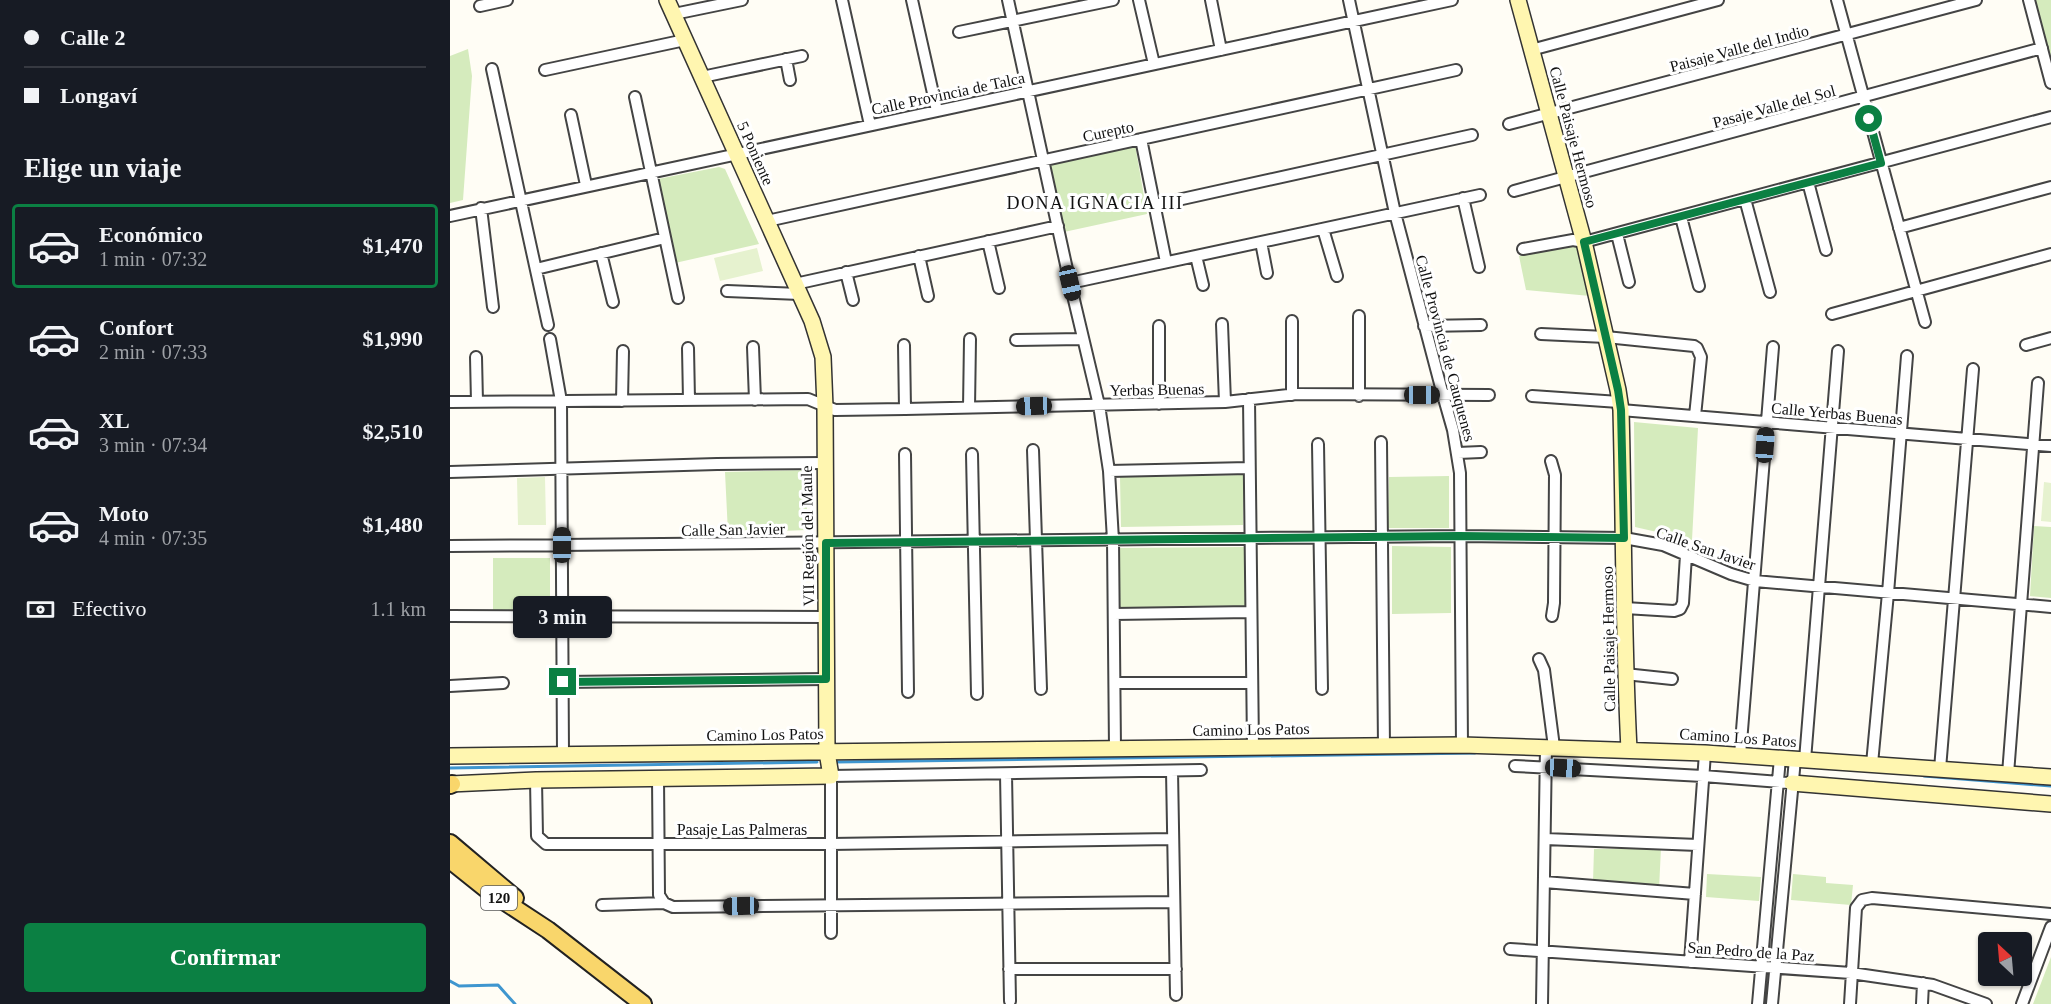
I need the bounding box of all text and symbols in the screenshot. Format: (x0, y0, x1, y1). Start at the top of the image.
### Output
street label: Paisaje Valle del Indio (1668, 22, 1811, 76)
text: Calle 2 (60, 25, 125, 50)
street label: Calle Paisaje Hermoso (1545, 65, 1601, 210)
street label: Calle Provincia de Talca (870, 69, 1026, 118)
street label: Pasaje Valle del Sol (1711, 82, 1838, 132)
text: Longaví (60, 83, 137, 108)
route start (1855, 105, 1882, 132)
street label: Curepto (1081, 118, 1135, 146)
street label: 5 Poniente (734, 119, 777, 188)
text: Elige un viaje (24, 153, 182, 183)
district label: DONA IGNACIA III (1007, 193, 1183, 213)
icon: car (27, 219, 81, 273)
text: Económico (99, 222, 203, 247)
text: $1,470 (363, 233, 423, 258)
text: 1 min · 07:32 (99, 248, 207, 270)
street label: Calle Provincia de Cauquenes (1411, 253, 1479, 444)
car (1057, 263, 1083, 303)
icon: car (27, 312, 81, 366)
text: Confort (99, 315, 174, 340)
text: $1,990 (363, 326, 423, 351)
text: 2 min · 07:33 (99, 341, 207, 363)
street label: Yerbas Buenas (1109, 380, 1205, 399)
car (1404, 386, 1440, 404)
car (1016, 396, 1052, 416)
street label: Calle Yerbas Buenas (1770, 399, 1903, 428)
icon: car (27, 405, 81, 459)
text: XL (99, 408, 130, 433)
text: $2,510 (363, 419, 423, 444)
car (1755, 426, 1775, 464)
text: 3 min · 07:34 (99, 434, 207, 456)
street label: VII Región del Maule (798, 465, 818, 607)
icon: car (27, 498, 81, 552)
text: Moto (99, 501, 149, 526)
text: $1,480 (363, 512, 423, 537)
street label: Calle San Javier (681, 520, 786, 539)
street label: Calle San Javier (1654, 524, 1758, 574)
text: 4 min · 07:35 (99, 527, 207, 549)
car (553, 527, 571, 563)
street label: Calle Paisaje Hermoso (1599, 566, 1619, 712)
icon: cash (24, 593, 57, 626)
callout: 3 min (513, 595, 612, 637)
text: Efectivo (72, 596, 147, 621)
text: 1.1 km (370, 598, 426, 620)
text: 3 min (538, 606, 587, 628)
route end (549, 668, 576, 695)
street label: Camino Los Patos (1192, 720, 1310, 739)
street label: Camino Los Patos (706, 725, 824, 744)
street label: Camino Los Patos (1679, 725, 1797, 750)
car (1545, 758, 1581, 778)
street label: Pasaje Las Palmeras (677, 821, 807, 839)
road number: 120 (481, 886, 517, 910)
car (723, 897, 759, 915)
button: Confirmar (24, 923, 426, 992)
north arrow (1978, 932, 2032, 986)
map controls (1978, 932, 2032, 986)
street label: San Pedro de la Paz (1687, 939, 1815, 964)

